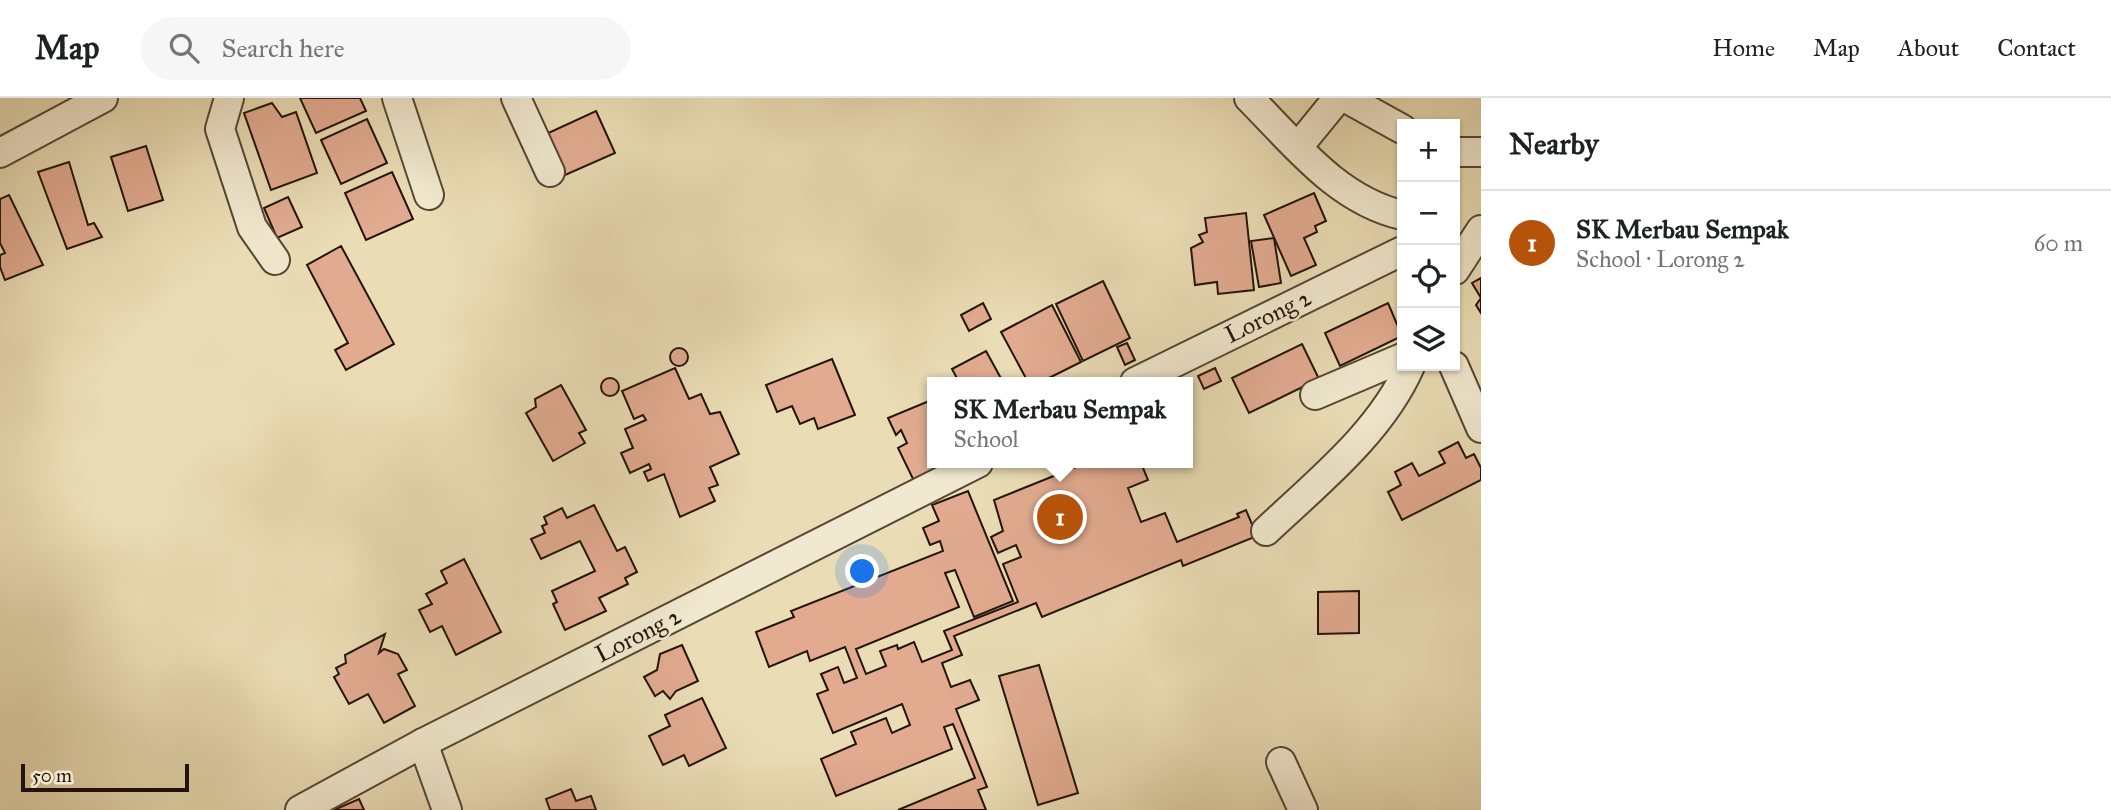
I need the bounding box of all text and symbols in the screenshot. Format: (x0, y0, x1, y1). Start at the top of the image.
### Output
search box (141, 17, 631, 80)
text: Map (35, 28, 99, 68)
icon: search (165, 29, 203, 67)
text: Search here (221, 32, 345, 64)
text: Home (1712, 33, 1775, 63)
text: Map (1813, 33, 1860, 63)
text: About (1898, 33, 1959, 63)
text: Contact (1997, 33, 2076, 63)
map controls (1397, 119, 1460, 371)
button: + (1397, 119, 1460, 182)
text: Nearby (1509, 126, 1599, 162)
button: − (1397, 182, 1460, 245)
text: SK Merbau Sempak (1576, 213, 1789, 245)
text: 1 (1527, 229, 1537, 257)
text: 60 m (2034, 229, 2083, 257)
button: locate (1397, 245, 1460, 308)
text: School · Lorong 2 (1576, 245, 1745, 273)
street label: Lorong 2 (1220, 282, 1316, 350)
button: layers (1397, 308, 1460, 371)
popup (927, 377, 1193, 468)
text: SK Merbau Sempak (954, 393, 1166, 425)
text: School (954, 425, 1019, 453)
pin: 1 (1037, 491, 1083, 543)
your location (845, 554, 879, 588)
street label: Lorong 2 (590, 601, 686, 669)
scale bar (21, 761, 189, 793)
text: 50 m (32, 764, 72, 787)

